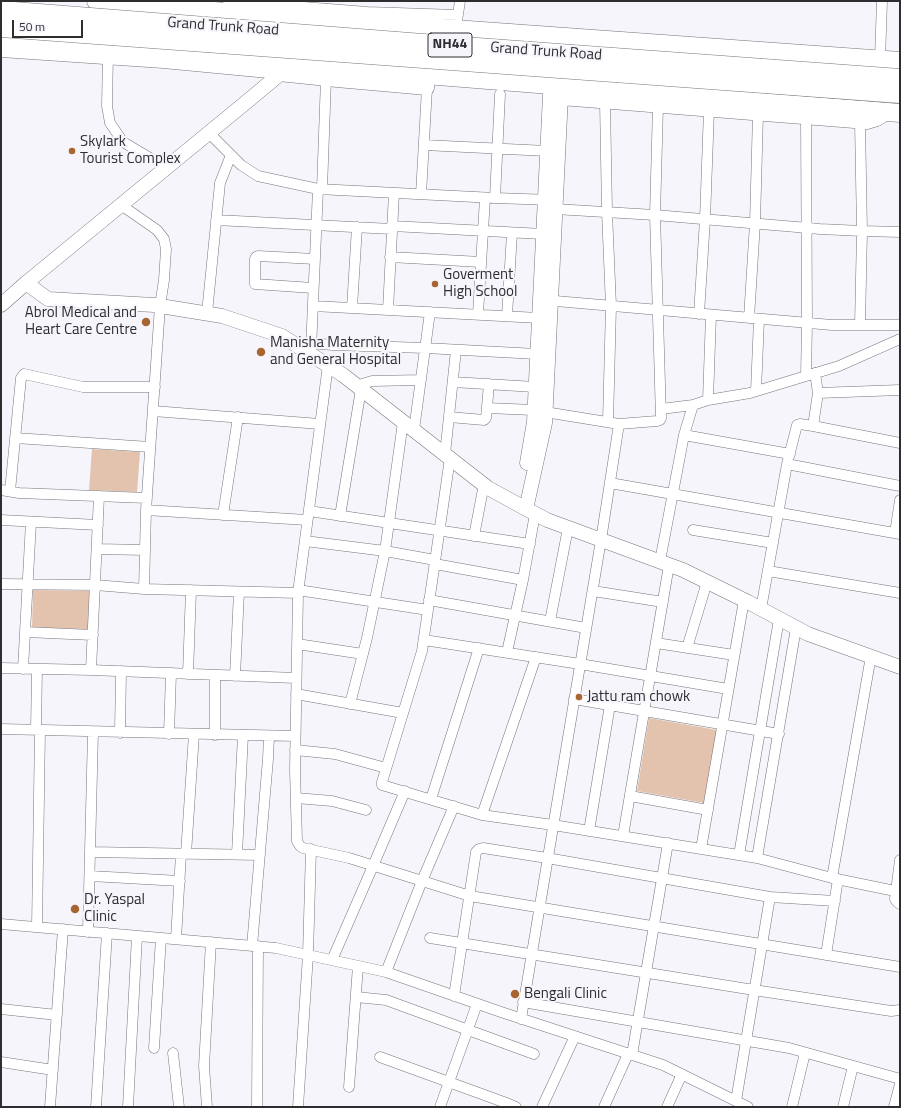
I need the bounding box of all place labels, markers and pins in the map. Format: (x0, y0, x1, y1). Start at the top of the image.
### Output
place label: Skylark Tourist Complex (80, 133, 181, 168)
marker: Skylark Tourist Complex (67, 146, 77, 156)
place label: Goverment High School (443, 266, 518, 301)
marker: Goverment High School (430, 279, 440, 289)
place label: Abrol Medical and Heart Care Centre (25, 304, 137, 339)
marker: Abrol Medical and Heart Care Centre (140, 316, 152, 328)
place label: Manisha Maternity and General Hospital (270, 334, 401, 369)
marker: Manisha Maternity and General Hospital (255, 346, 267, 358)
place label: Jattu ram chowk (587, 688, 690, 706)
marker: Jattu ram chowk (574, 692, 584, 702)
place label: Dr. Yaspal Clinic (84, 891, 145, 926)
marker: Dr. Yaspal Clinic (69, 903, 81, 915)
place label: Bengali Clinic (524, 985, 607, 1003)
marker: Bengali Clinic (509, 988, 521, 1000)

